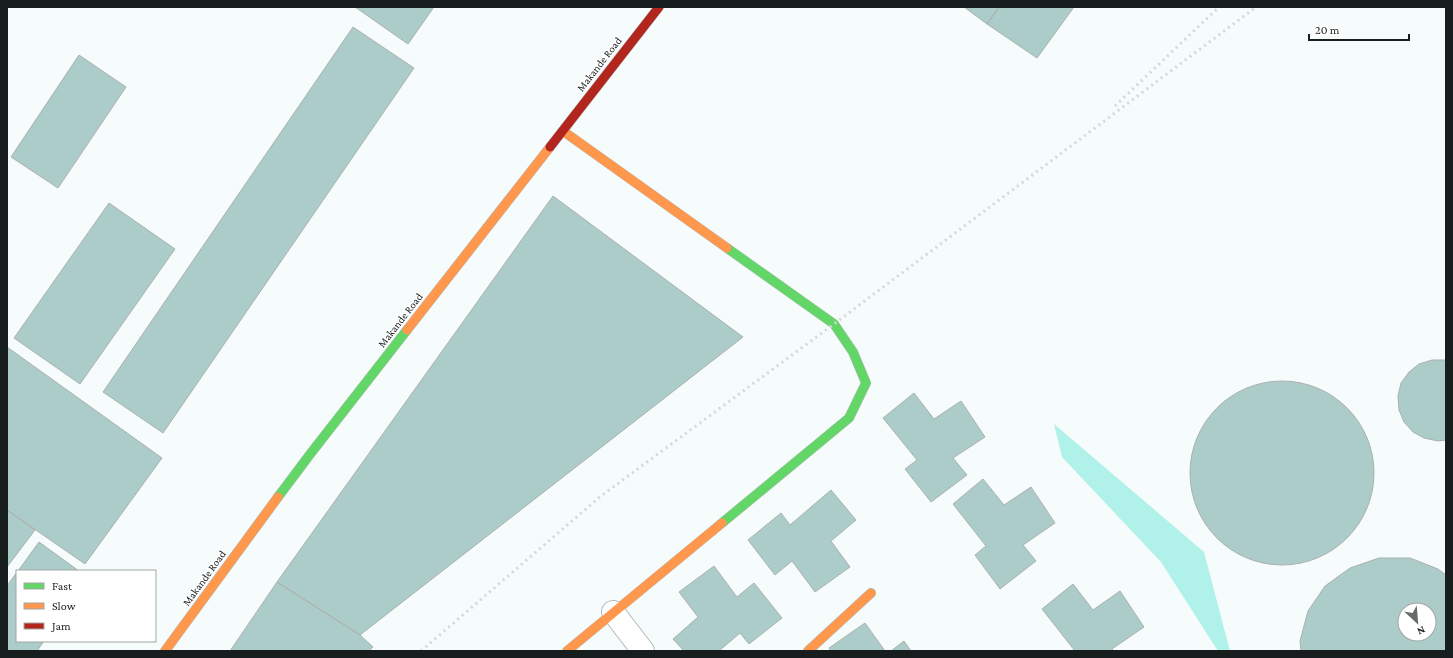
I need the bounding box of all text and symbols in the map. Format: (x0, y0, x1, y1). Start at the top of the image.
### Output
scale bar (1309, 16, 1409, 42)
text: 20 m (1315, 23, 1340, 37)
street label: Makande Road (574, 34, 624, 93)
street label: Makande Road (375, 290, 425, 349)
street label: Makande Road (180, 548, 228, 608)
legend (16, 570, 156, 642)
text: Fast (52, 579, 73, 593)
text: Slow (52, 599, 76, 613)
north arrow (1397, 602, 1437, 642)
text: Jam (51, 619, 71, 633)
text: N (1415, 624, 1427, 638)

